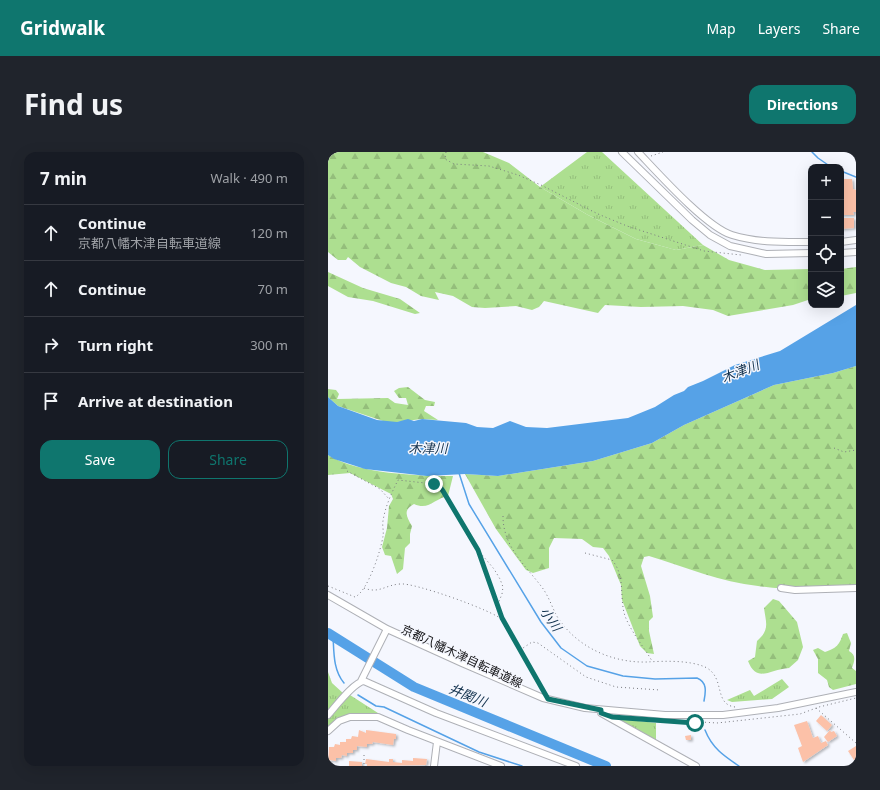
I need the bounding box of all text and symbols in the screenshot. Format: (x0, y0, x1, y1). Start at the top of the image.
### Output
text: Gridwalk (20, 15, 105, 41)
text: Map (707, 19, 736, 38)
text: Layers (758, 19, 800, 38)
text: Share (822, 19, 860, 38)
text: Find us (24, 85, 123, 123)
button: Directions (749, 85, 856, 124)
map controls (808, 164, 844, 308)
button: + (808, 164, 844, 200)
text: 7 min (40, 167, 87, 190)
text: Walk · 490 m (210, 169, 288, 187)
button: − (808, 200, 844, 236)
text: Continue (78, 213, 146, 233)
icon: ahead (40, 222, 62, 244)
text: 120 m (250, 224, 288, 242)
text: 京都八幡木津自転車道線 (78, 234, 221, 252)
button: locate (808, 236, 844, 272)
button: layers (808, 272, 844, 308)
icon: ahead (40, 278, 62, 300)
text: Continue (78, 279, 146, 299)
text: 70 m (258, 280, 288, 298)
icon: right (40, 334, 62, 356)
text: Turn right (78, 335, 153, 355)
text: 300 m (250, 336, 288, 354)
water label: 木津川 (719, 355, 763, 387)
icon: arrive (40, 390, 62, 412)
text: Arrive at destination (78, 391, 233, 411)
water label: 木津川 (408, 439, 449, 457)
button: Save (40, 440, 160, 479)
button: Share (168, 440, 288, 479)
route end (425, 475, 443, 493)
water label: 小川 (536, 603, 567, 636)
street label: 京都八幡木津自転車道線 (399, 620, 525, 692)
water label: 井関川 (447, 679, 491, 711)
route start (686, 714, 704, 732)

